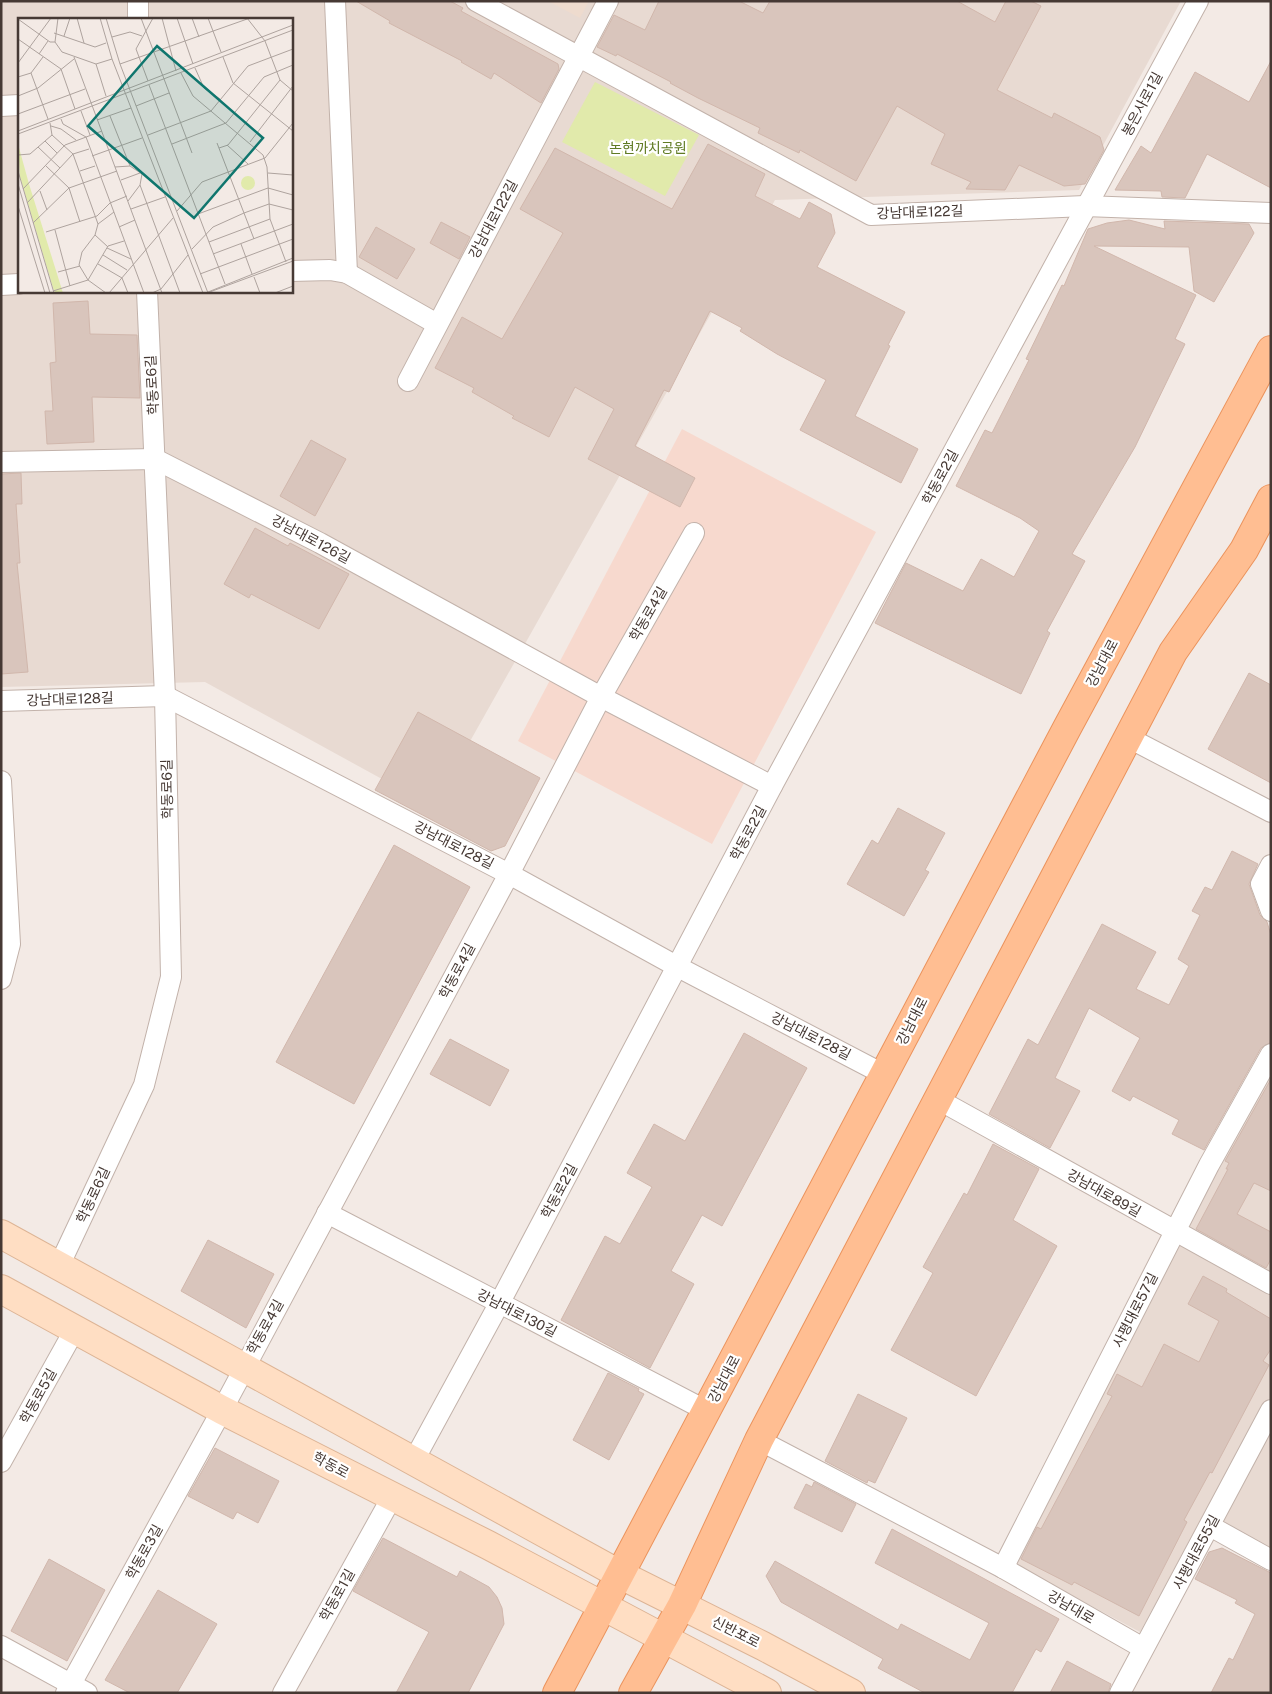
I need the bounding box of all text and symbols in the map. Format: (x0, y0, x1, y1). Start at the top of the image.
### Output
inset map (18, 18, 292, 292)
street label: 봉은사로1길 (1118, 69, 1166, 139)
park label: 논현까치공원 (609, 140, 687, 156)
street label: 강남대로122길 (466, 177, 520, 261)
street label: 강남대로122길 (876, 202, 964, 222)
street label: 학동로6길 (142, 354, 162, 416)
street label: 학동로2길 (919, 447, 961, 507)
street label: 강남대로126길 (269, 511, 353, 567)
street label: 학동로4길 (626, 584, 670, 644)
street label: 강남대로 (1083, 636, 1121, 690)
street label: 강남대로128길 (26, 689, 114, 709)
street label: 학동로6길 (158, 759, 176, 819)
street label: 학동로2길 (727, 803, 769, 863)
street label: 강남대로128길 (411, 818, 497, 872)
street label: 학동로4길 (436, 941, 478, 1001)
street label: 강남대로 (893, 994, 931, 1048)
street label: 강남대로128길 (768, 1009, 854, 1063)
street label: 학동로2길 (538, 1161, 580, 1221)
street label: 학동로6길 (73, 1164, 113, 1226)
street label: 강남대로89길 (1064, 1166, 1144, 1220)
street label: 사평대로57길 (1109, 1270, 1161, 1350)
street label: 강남대로130길 (474, 1286, 560, 1340)
street label: 학동로4길 (243, 1297, 287, 1357)
street label: 강남대로 (705, 1352, 743, 1406)
street label: 학동로5길 (16, 1366, 60, 1426)
street label: 학동로 (310, 1449, 352, 1481)
street label: 사평대로55길 (1170, 1512, 1222, 1592)
street label: 학동로3길 (122, 1522, 166, 1582)
street label: 학동로1길 (316, 1566, 358, 1624)
street label: 강남대로 (1045, 1587, 1097, 1627)
street label: 신반포로 (709, 1613, 763, 1651)

